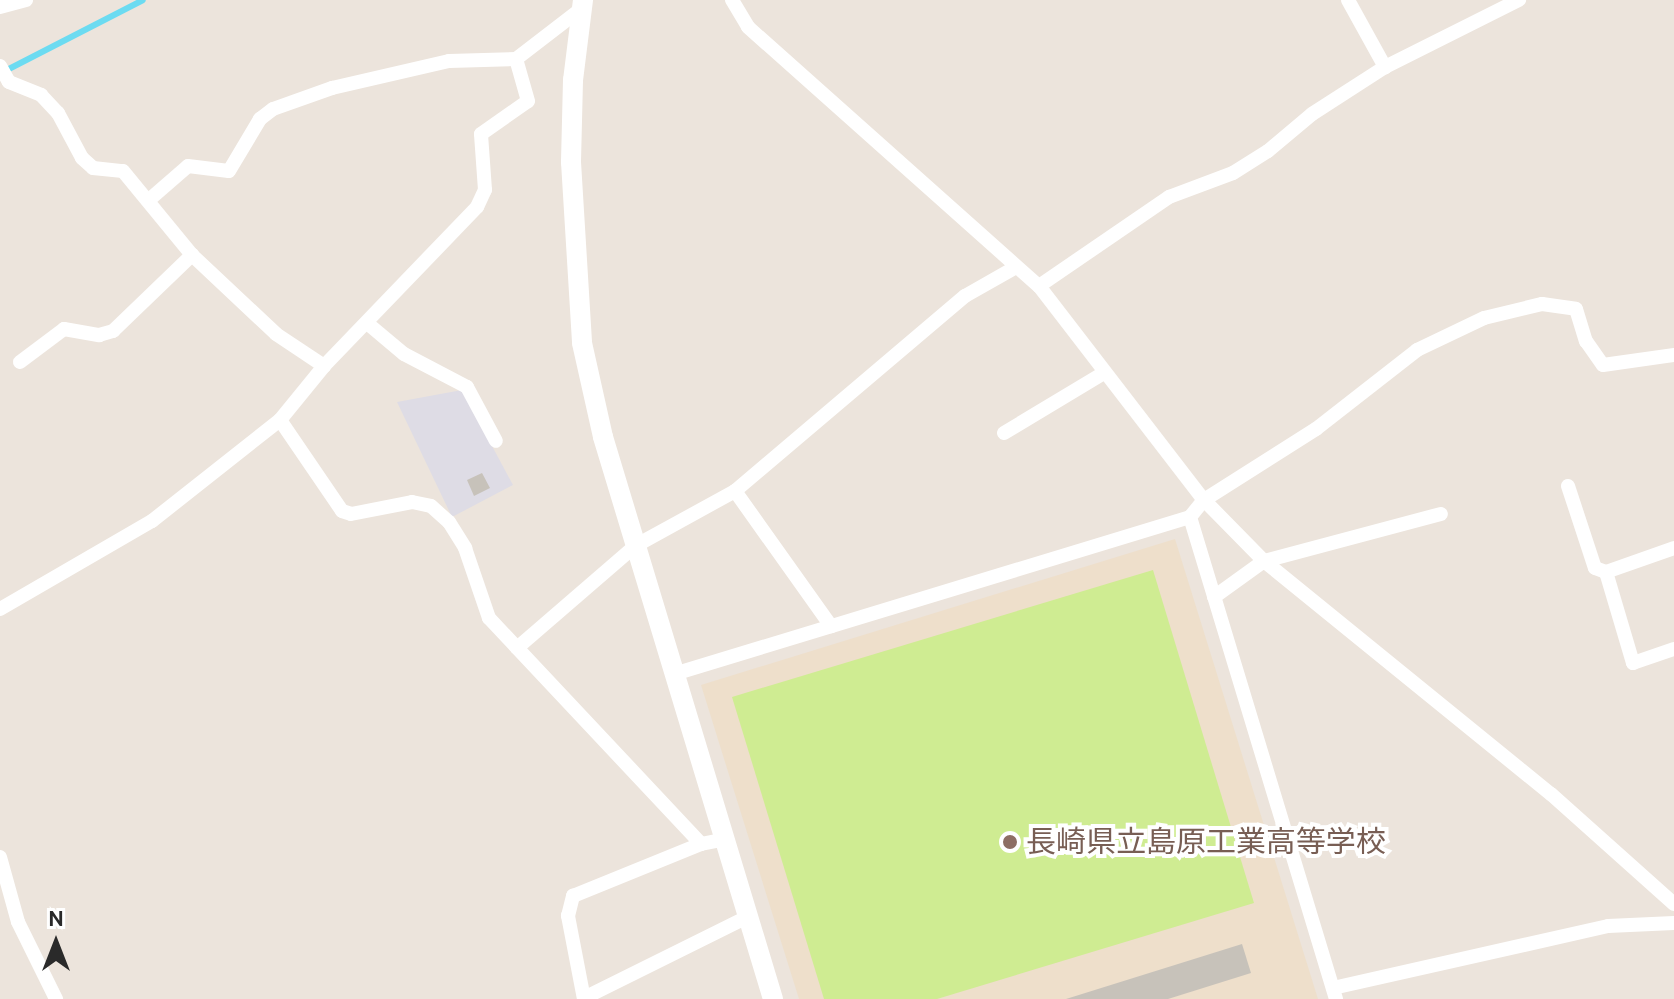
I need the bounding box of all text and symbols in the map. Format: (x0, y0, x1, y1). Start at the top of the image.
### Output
place label: 長崎県立島原工業高等学校 (1026, 824, 1386, 860)
marker: 長崎県立島原工業高等学校 (1001, 833, 1019, 851)
north arrow (16, 903, 96, 983)
text: N (48, 905, 64, 932)

